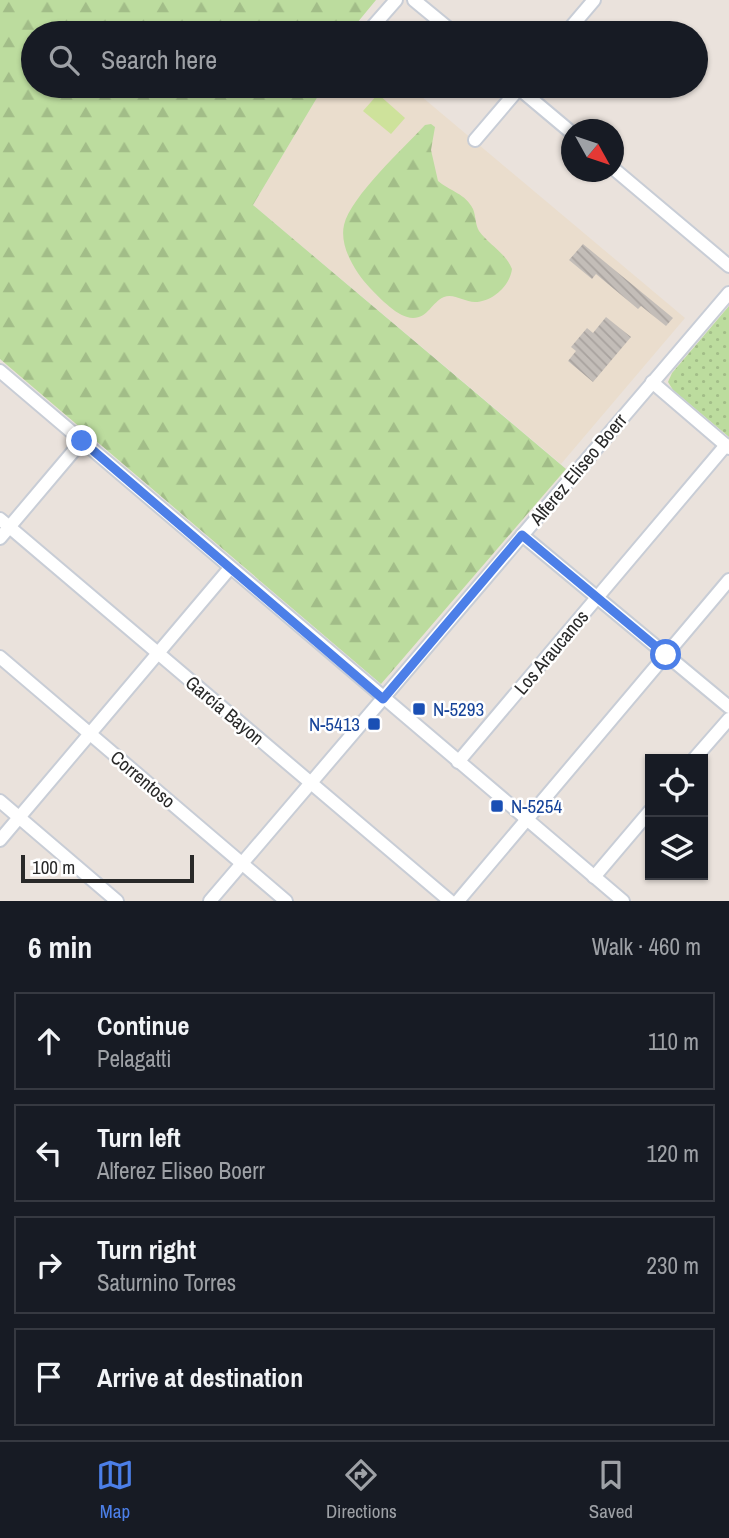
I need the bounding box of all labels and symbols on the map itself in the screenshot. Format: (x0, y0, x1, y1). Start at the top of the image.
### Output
north arrow (561, 119, 624, 182)
street label: Alferez Eliseo Boerr (523, 407, 633, 531)
route end (66, 425, 97, 456)
street label: Los Araucanos (508, 604, 594, 700)
route start (650, 639, 681, 670)
street label: García Bayon (180, 669, 270, 751)
place label: N-5293 (433, 696, 484, 722)
marker: N-5293 (411, 701, 427, 717)
place label: N-5413 (309, 711, 360, 737)
marker: N-5413 (366, 716, 382, 732)
street label: Correntoso (105, 744, 181, 814)
place label: N-5254 (511, 793, 562, 819)
marker: N-5254 (489, 798, 505, 814)
scale bar (21, 852, 194, 884)

